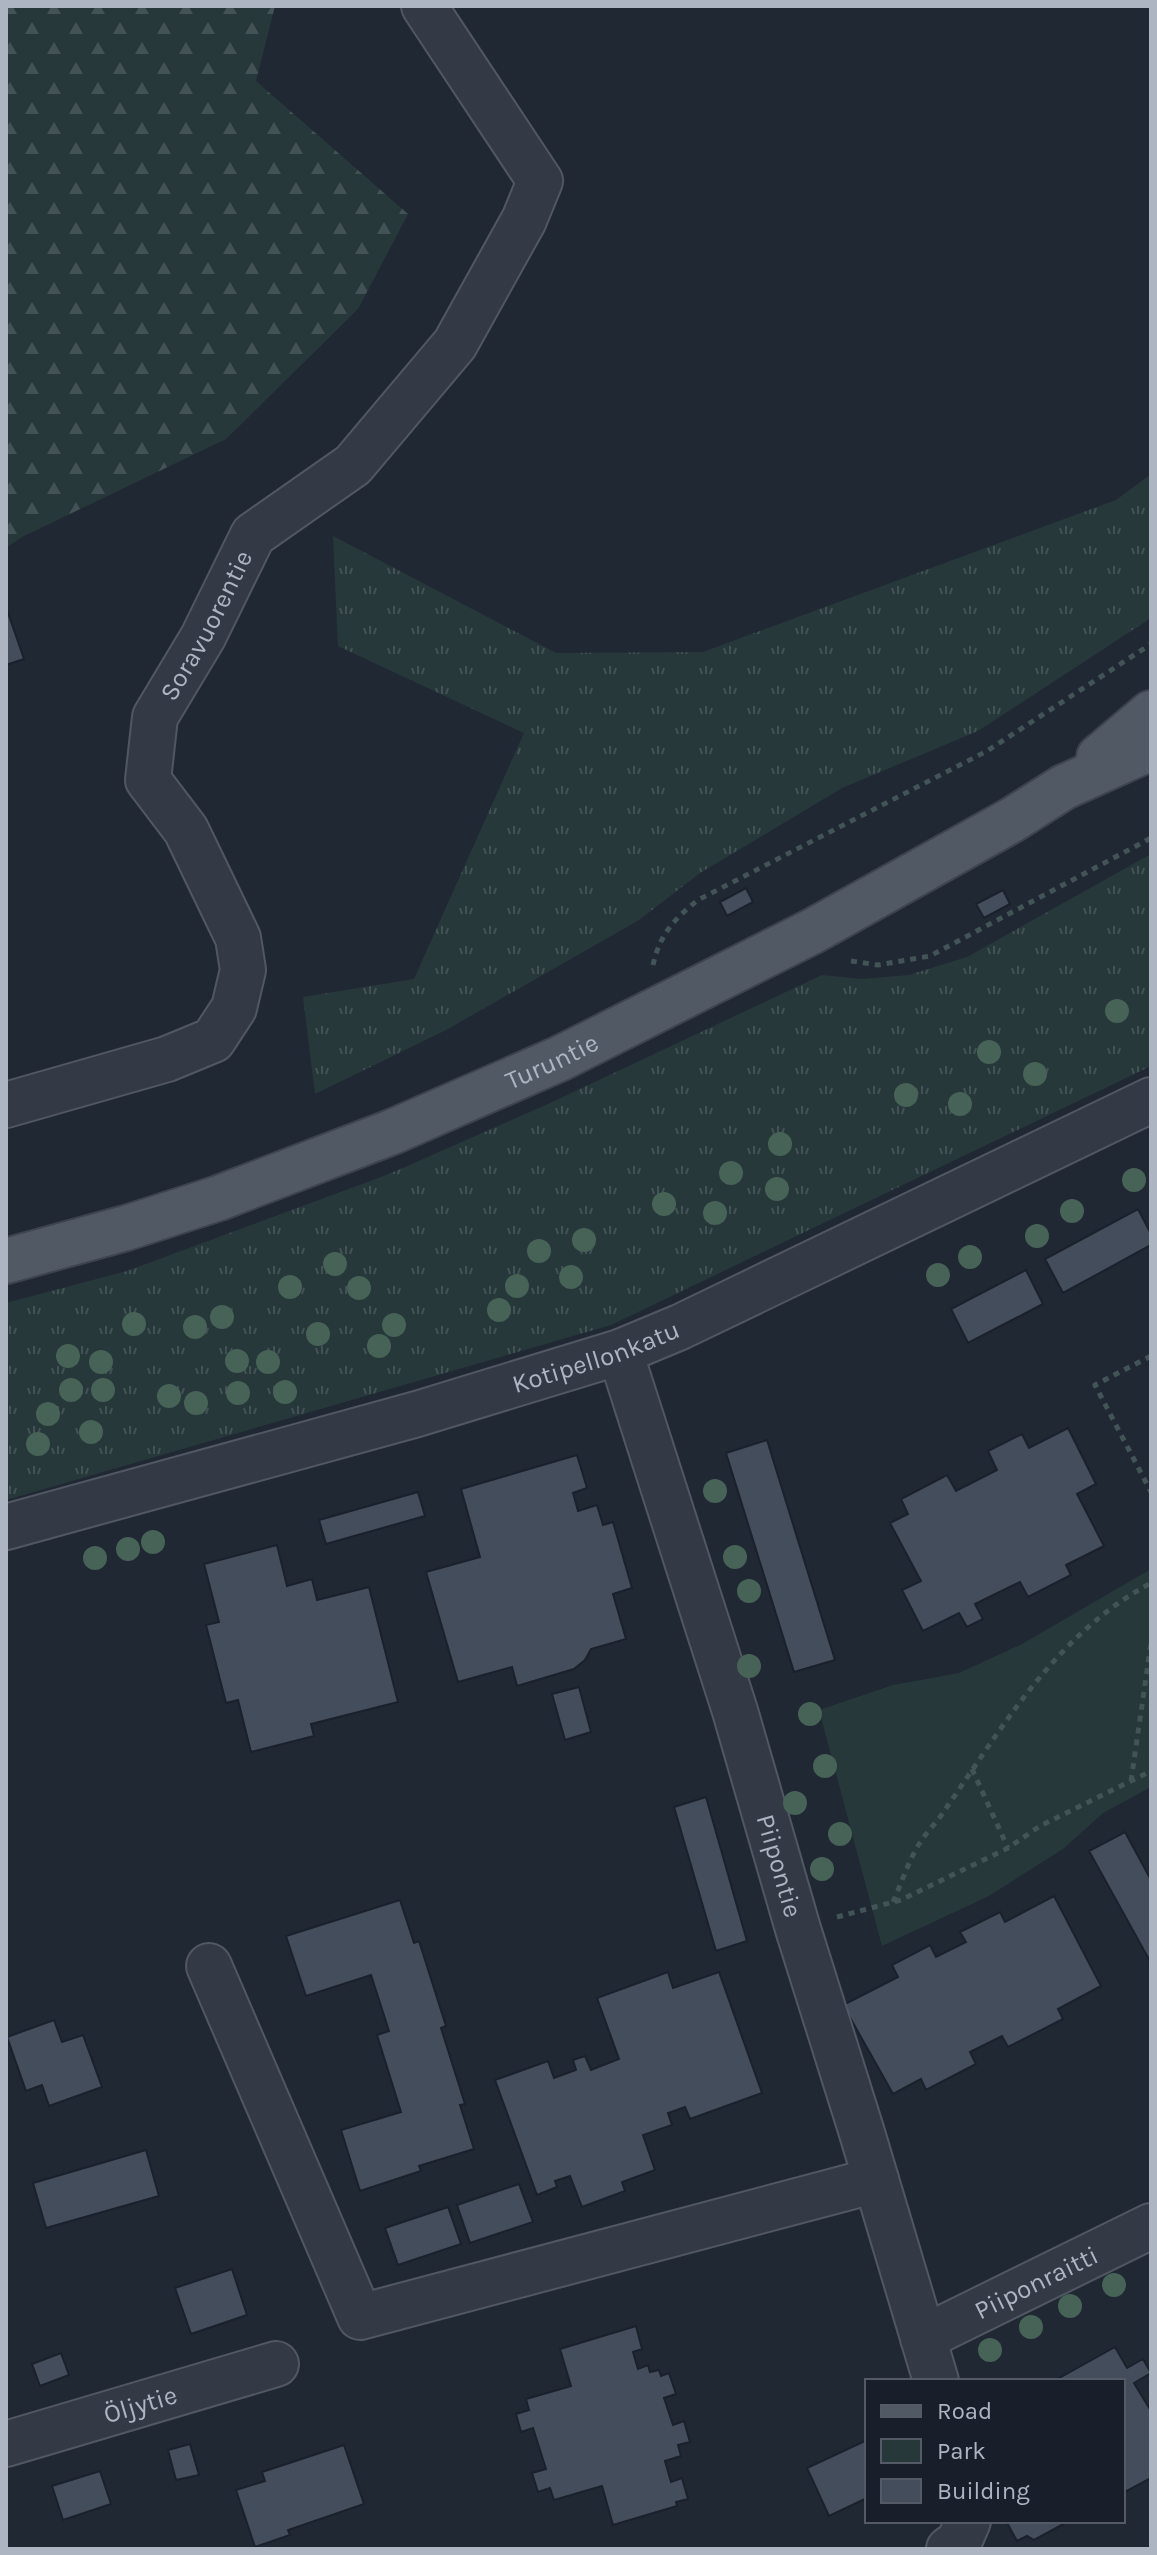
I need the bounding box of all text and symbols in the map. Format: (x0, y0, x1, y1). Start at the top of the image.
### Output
street label: Soravuorentie (153, 545, 259, 706)
street label: Turuntie (501, 1026, 603, 1096)
street label: Kotipellonkatu (508, 1313, 684, 1400)
street label: Piipontie (750, 1811, 809, 1921)
street label: Piiponraitti (969, 2239, 1103, 2326)
street label: Öljytie (100, 2379, 181, 2430)
legend (865, 2379, 1125, 2523)
text: Road (937, 2397, 992, 2425)
text: Park (937, 2437, 986, 2465)
text: Building (937, 2477, 1030, 2505)

